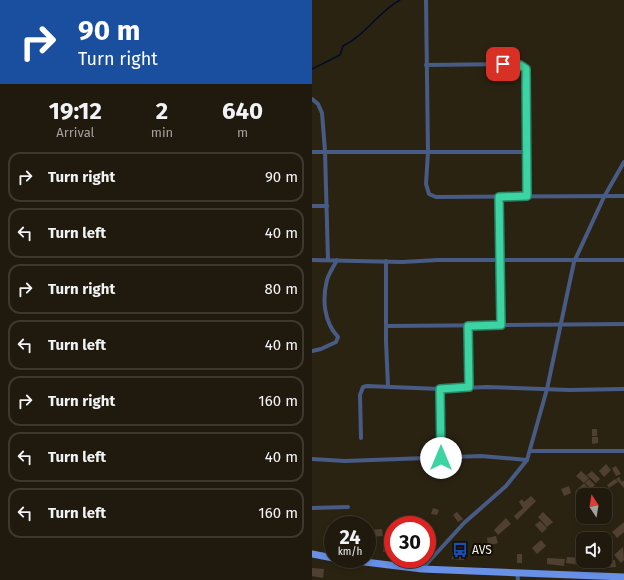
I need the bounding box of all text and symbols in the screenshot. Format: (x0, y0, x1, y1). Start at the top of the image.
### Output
text: 90 m (78, 14, 140, 47)
icon: right (12, 16, 64, 68)
pin (486, 47, 520, 81)
text: Turn right (78, 48, 158, 70)
icon: arrive (492, 53, 514, 75)
text: 19:12 (49, 97, 102, 125)
text: 2 (156, 97, 168, 125)
text: 640 (222, 97, 263, 125)
text: Arrival (56, 125, 94, 140)
text: min (151, 125, 173, 140)
text: m (237, 125, 248, 140)
icon: right (14, 166, 36, 188)
text: Turn right (48, 168, 115, 186)
text: 90 m (265, 168, 298, 186)
icon: left (14, 222, 36, 244)
text: Turn left (48, 224, 106, 242)
text: 40 m (265, 224, 298, 242)
icon: right (14, 278, 36, 300)
text: Turn right (48, 280, 115, 298)
text: 80 m (265, 280, 298, 298)
icon: left (14, 334, 36, 356)
text: Turn left (48, 336, 106, 354)
text: 40 m (265, 336, 298, 354)
icon: right (14, 390, 36, 412)
text: Turn right (48, 392, 115, 410)
text: 160 m (258, 392, 298, 410)
position arrow (420, 437, 462, 479)
icon: left (14, 446, 36, 468)
text: Turn left (48, 448, 106, 466)
text: 40 m (265, 448, 298, 466)
north arrow (576, 488, 612, 524)
map controls (576, 488, 612, 568)
icon: left (14, 502, 36, 524)
text: Turn left (48, 504, 106, 522)
text: 160 m (258, 504, 298, 522)
speed limit sign: 30 (384, 516, 436, 568)
text: 24 (339, 525, 361, 549)
button: sound (576, 532, 612, 568)
bus stop icon: AVS (451, 541, 469, 559)
place label: AVS (472, 543, 492, 557)
text: km/h (338, 546, 362, 558)

